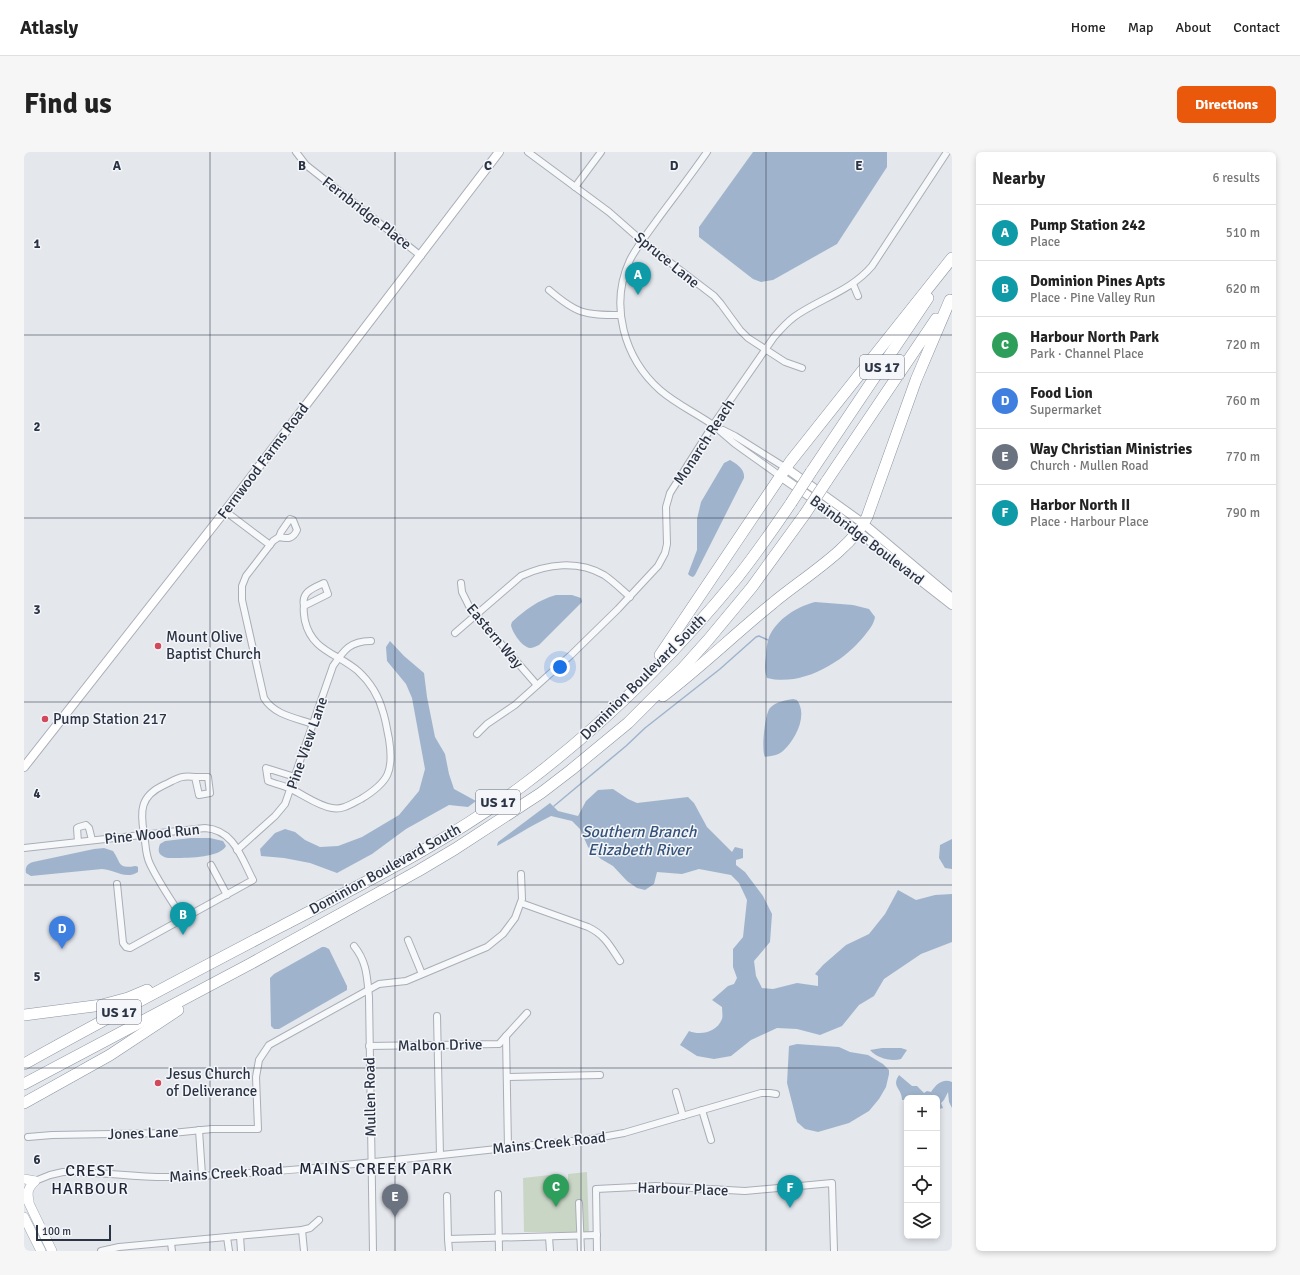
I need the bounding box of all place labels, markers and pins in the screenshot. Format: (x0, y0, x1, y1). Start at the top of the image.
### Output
pin: A (625, 262, 651, 295)
place label: Mount Olive Baptist Church (166, 628, 261, 663)
marker: Mount Olive Baptist Church (153, 641, 163, 651)
place label: Pump Station 217 (53, 710, 167, 728)
marker: Pump Station 217 (40, 714, 50, 724)
pin: B (170, 902, 196, 935)
pin: D (49, 916, 75, 949)
place label: Jesus Church of Deliverance (166, 1065, 257, 1100)
marker: Jesus Church of Deliverance (153, 1078, 163, 1088)
pin: C (543, 1174, 569, 1207)
pin: F (777, 1175, 803, 1208)
pin: E (382, 1184, 408, 1217)

